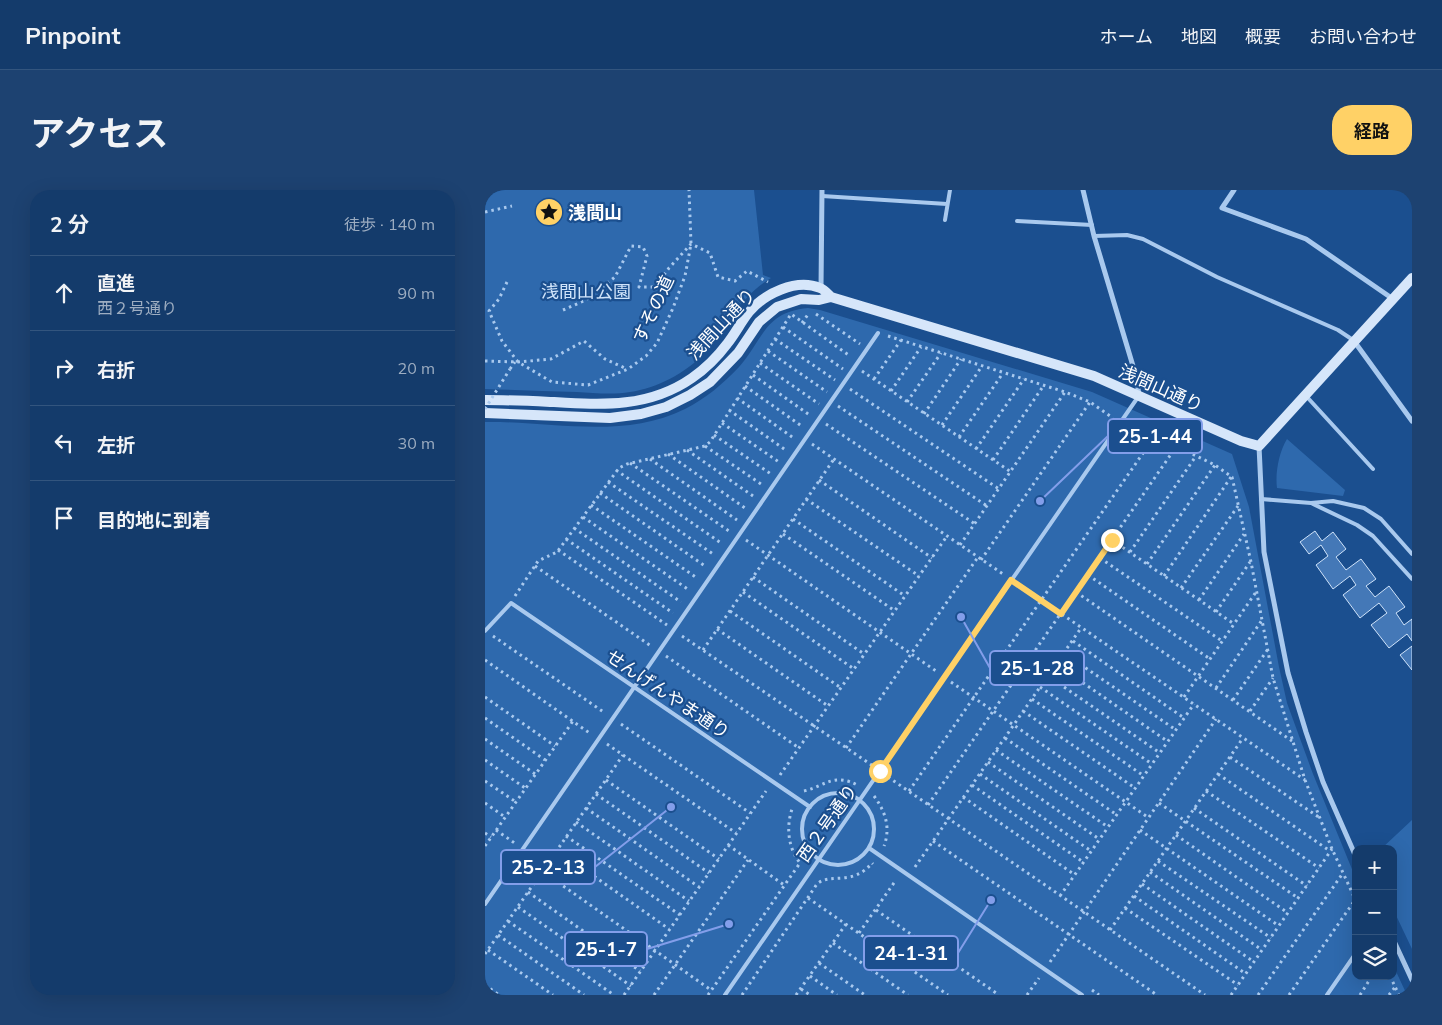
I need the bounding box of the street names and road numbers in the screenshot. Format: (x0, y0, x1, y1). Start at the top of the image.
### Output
street label: すその道 (627, 272, 679, 346)
street label: 浅間山通り (682, 283, 760, 365)
street label: 浅間山通り (1115, 359, 1207, 417)
street label: せんげんやま通り (602, 644, 734, 744)
street label: 西２号通り (792, 780, 862, 866)

